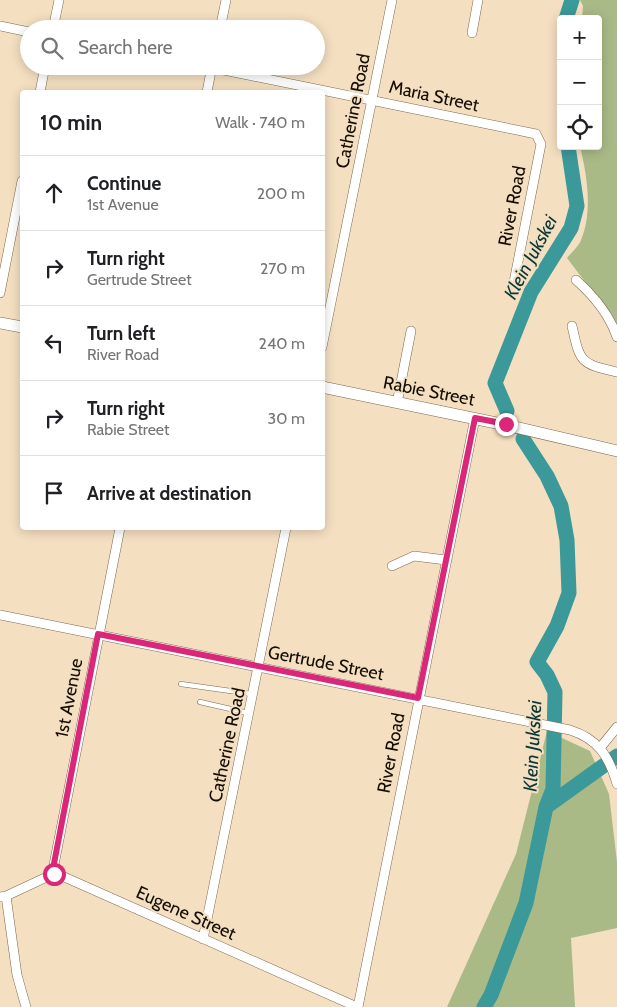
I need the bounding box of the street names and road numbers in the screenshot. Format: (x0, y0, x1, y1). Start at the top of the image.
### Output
street label: Catherine Road (331, 52, 375, 170)
street label: Maria Street (387, 76, 481, 116)
street label: River Road (493, 164, 531, 248)
street label: Rabie Street (381, 371, 477, 411)
street label: Gertrude Street (266, 641, 386, 685)
street label: 1st Avenue (51, 656, 87, 740)
street label: Catherine Road (204, 686, 250, 804)
street label: River Road (372, 711, 410, 795)
street label: Eugene Street (133, 881, 239, 945)

